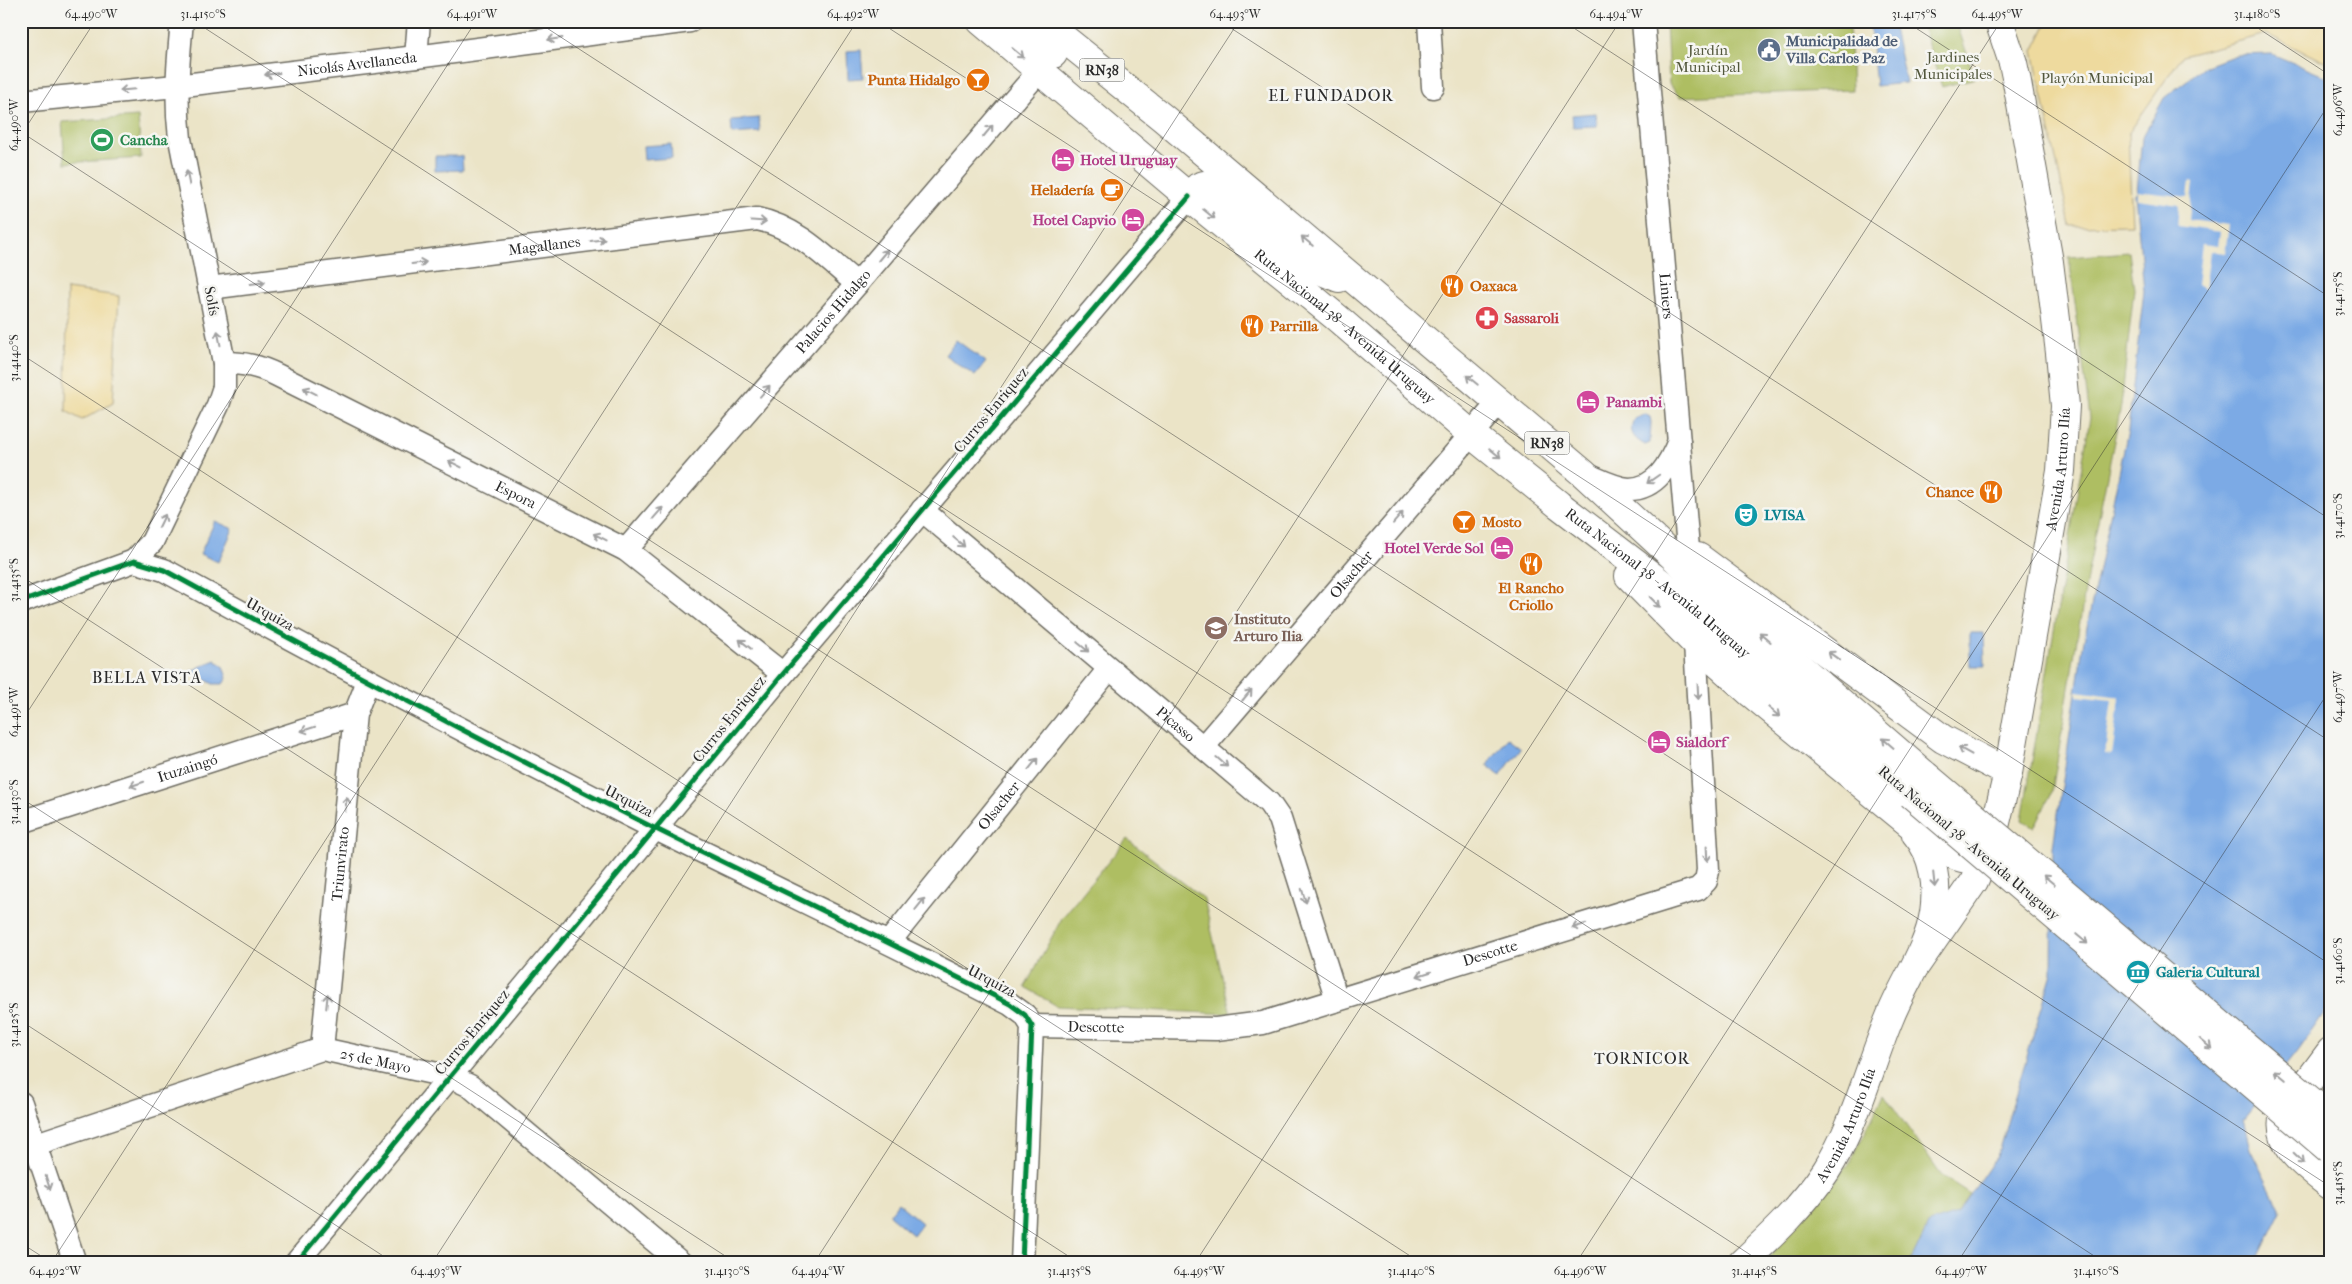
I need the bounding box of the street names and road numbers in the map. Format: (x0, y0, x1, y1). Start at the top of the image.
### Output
street label: Nicolás Avellaneda (296, 48, 419, 80)
road number: RN38 (1080, 58, 1124, 82)
street label: Magallanes (507, 232, 582, 259)
street label: Ruta Nacional 38 - Avenida Uruguay (1250, 245, 1440, 409)
street label: Palacios Hidalgo (792, 265, 875, 357)
street label: Liniers (1656, 272, 1677, 320)
street label: Solís (200, 285, 224, 318)
street label: Curros Enriquez (950, 363, 1032, 457)
street label: Avenida Arturo Ilía (2042, 406, 2074, 533)
road number: RN38 (1524, 432, 1570, 454)
street label: Espora (492, 477, 540, 513)
street label: Ruta Nacional 38 - Avenida Uruguay (1562, 504, 1755, 663)
street label: Olsacher (1326, 546, 1377, 602)
street label: Urquiza (243, 593, 298, 635)
street label: Curros Enriquez (689, 672, 770, 766)
street label: Picasso (1152, 703, 1199, 746)
street label: Ituzaingó (155, 750, 220, 786)
street label: Ruta Nacional 38 - Avenida Uruguay (1875, 762, 2064, 925)
street label: Olsacher (974, 777, 1024, 834)
street label: Urquiza (602, 781, 657, 821)
street label: Triunvirato (328, 825, 353, 902)
street label: Descotte (1460, 936, 1520, 970)
street label: Urquiza (965, 961, 1020, 1002)
street label: Curros Enriquez (431, 985, 513, 1079)
street label: Descotte (1067, 1018, 1125, 1037)
street label: 25 de Mayo (338, 1044, 413, 1077)
street label: Avenida Arturo Ilía (1811, 1064, 1880, 1187)

